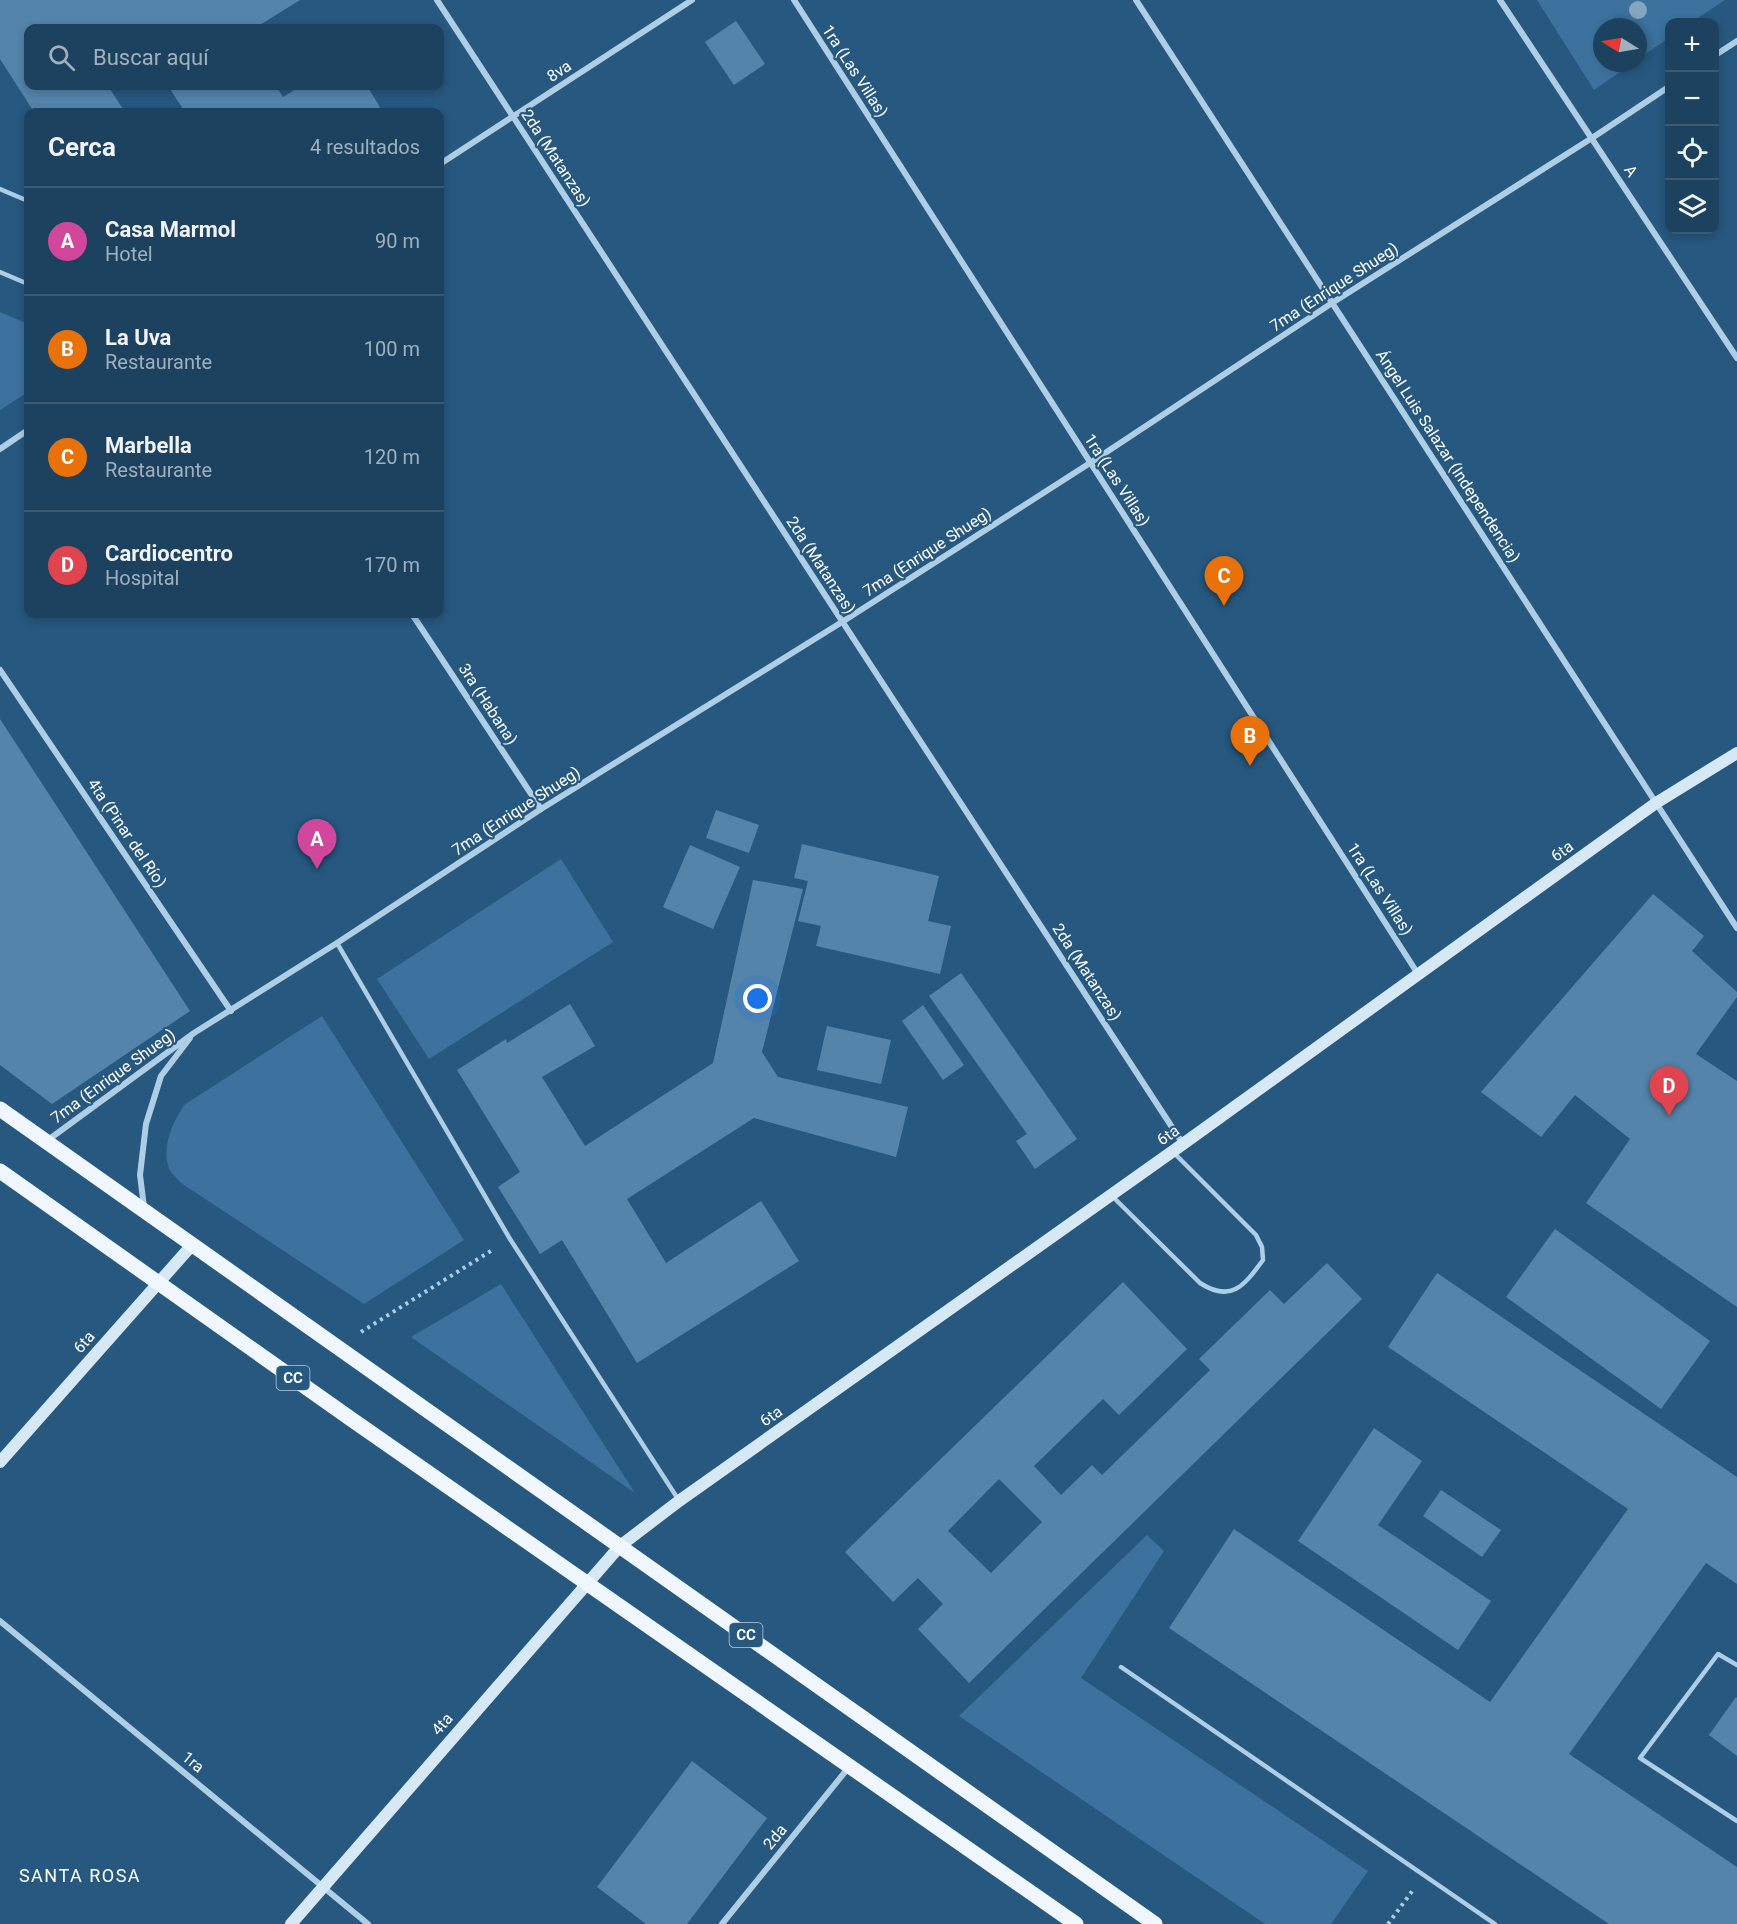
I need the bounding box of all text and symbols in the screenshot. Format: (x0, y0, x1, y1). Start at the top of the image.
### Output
north arrow (1593, 18, 1647, 72)
map controls (1665, 18, 1719, 234)
button: + (1665, 18, 1719, 72)
street label: 1ra (Las Villas) (818, 21, 892, 121)
search box (24, 24, 444, 90)
icon: search (45, 41, 78, 74)
text: Buscar aquí (93, 45, 209, 70)
street label: 8va (543, 56, 575, 86)
button: − (1665, 72, 1719, 126)
street label: 2da (Matanzas) (518, 106, 594, 210)
button: locate (1665, 126, 1719, 180)
text: Cerca (48, 132, 116, 162)
text: 4 resultados (310, 135, 420, 159)
street label: A (1620, 161, 1642, 181)
button: layers (1665, 180, 1719, 234)
text: Casa Marmol (105, 217, 236, 242)
text: A (61, 229, 74, 253)
text: 90 m (375, 229, 420, 253)
street label: 7ma (Enrique Shueg) (1266, 238, 1402, 336)
text: Hotel (105, 242, 153, 266)
text: La Uva (105, 325, 171, 350)
text: B (61, 337, 74, 361)
text: 100 m (364, 337, 420, 361)
street label: Ángel Luis Salazar (Independencia) (1372, 346, 1524, 566)
text: Restaurante (105, 350, 212, 374)
street label: 1ra (Las Villas) (1080, 430, 1154, 530)
text: Marbella (105, 433, 192, 458)
text: C (61, 445, 74, 469)
text: 120 m (364, 445, 420, 469)
text: Restaurante (105, 458, 212, 482)
street label: 7ma (Enrique Shueg) (859, 503, 995, 601)
street label: 2da (Matanzas) (783, 513, 859, 617)
text: Cardiocentro (105, 541, 233, 566)
text: D (61, 553, 74, 577)
text: 170 m (364, 553, 420, 577)
pin: C (1204, 556, 1244, 606)
text: Hospital (105, 566, 179, 590)
street label: 3ra (Habana) (455, 660, 521, 748)
pin: B (1230, 716, 1270, 766)
street label: 7ma (Enrique Shueg) (448, 762, 584, 860)
street label: 4ta (Pinar del Río) (84, 775, 170, 891)
pin: A (298, 820, 336, 869)
street label: 6ta (1547, 837, 1577, 865)
street label: 1ra (Las Villas) (1343, 839, 1417, 939)
street label: 2da (Matanzas) (1049, 920, 1125, 1024)
your location (743, 984, 772, 1013)
street label: 7ma (Enrique Shueg) (47, 1025, 179, 1127)
pin: D (1650, 1066, 1688, 1116)
street label: 6ta (1153, 1121, 1183, 1149)
street label: 6ta (69, 1327, 99, 1357)
road number: CC (276, 1366, 310, 1390)
street label: 6ta (756, 1402, 786, 1430)
road number: CC (730, 1623, 762, 1647)
street label: 4ta (427, 1709, 457, 1739)
street label: 1ra (178, 1747, 208, 1777)
street label: 2da (759, 1821, 791, 1853)
district label: SANTA ROSA (19, 1865, 141, 1886)

